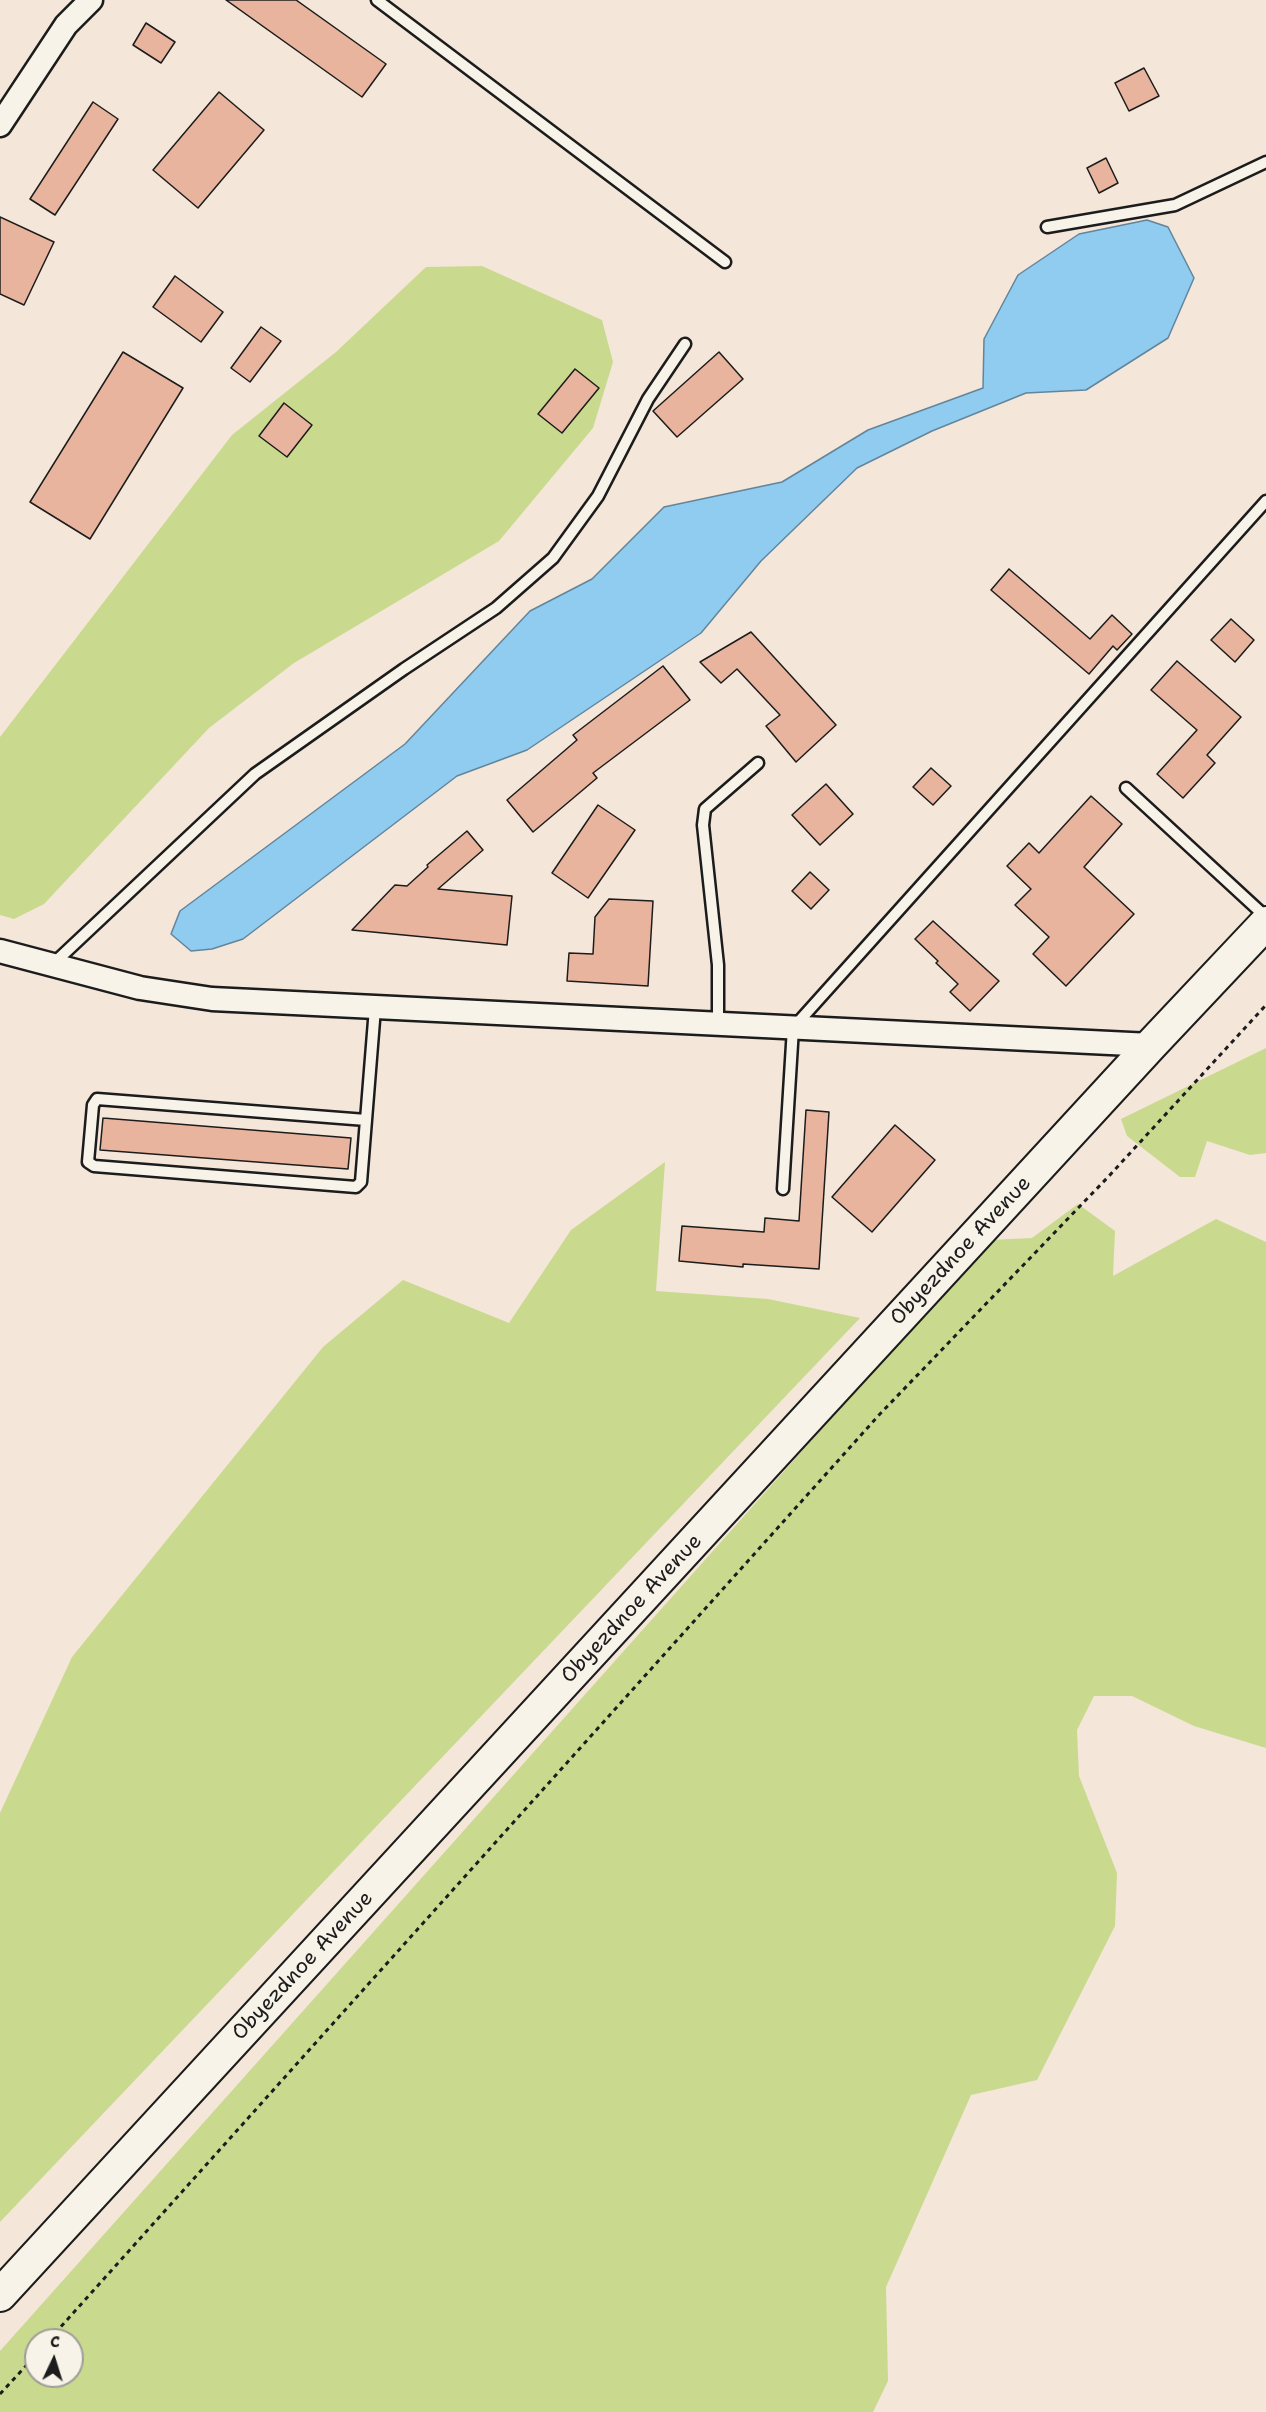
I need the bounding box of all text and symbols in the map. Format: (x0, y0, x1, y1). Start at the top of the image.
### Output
street label: Obyezdnoe Avenue (885, 1171, 1037, 1331)
street label: Obyezdnoe Avenue (556, 1529, 708, 1689)
street label: Obyezdnoe Avenue (227, 1886, 379, 2046)
north arrow (24, 2328, 84, 2388)
text: С (50, 2331, 61, 2352)

